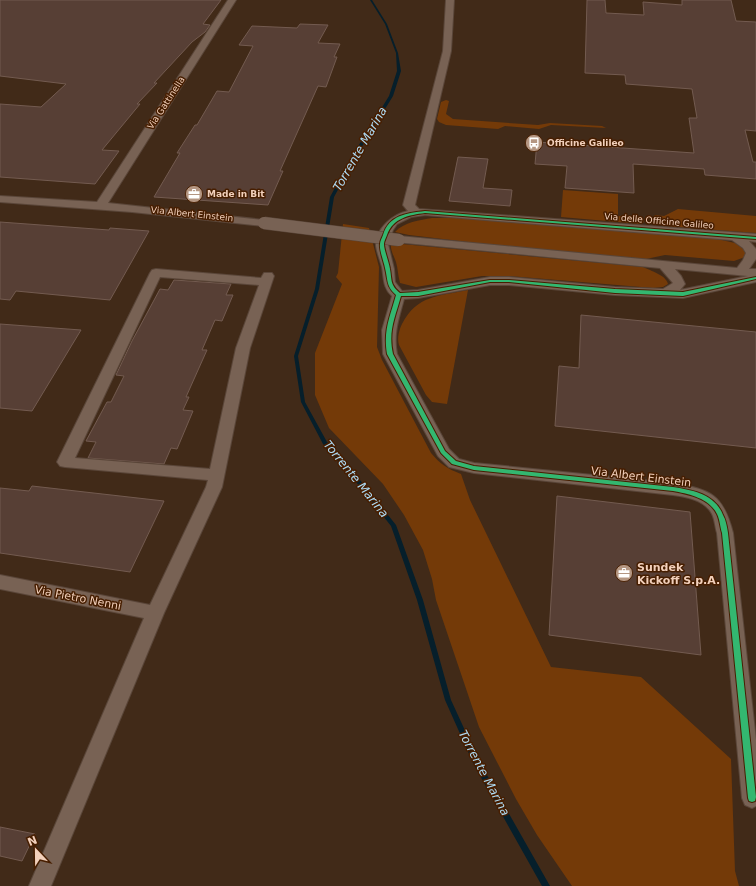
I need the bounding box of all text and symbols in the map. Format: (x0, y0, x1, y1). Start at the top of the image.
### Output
street label: Via Gattinella (145, 75, 187, 131)
water label: Torrente Marina (330, 104, 390, 194)
bus stop icon: Officine Galileo (524, 133, 544, 153)
place label: Officine Galileo (547, 138, 624, 148)
office icon: Made in Bit (184, 184, 204, 204)
place label: Made in Bit (207, 189, 265, 199)
street label: Via Albert Einstein (150, 205, 234, 223)
street label: Via delle Officine Galileo (604, 211, 715, 231)
water label: Torrente Marina (321, 438, 391, 520)
street label: Via Albert Einstein (590, 464, 692, 490)
place label: Sundek Kickoff S.p.A. (637, 561, 720, 587)
office icon: Sundek Kickoff S.p.A. (614, 563, 634, 583)
street label: Via Pietro Nenni (34, 583, 122, 613)
water label: Torrente Marina (456, 728, 512, 818)
north arrow (16, 830, 56, 870)
text: N (26, 833, 39, 849)

